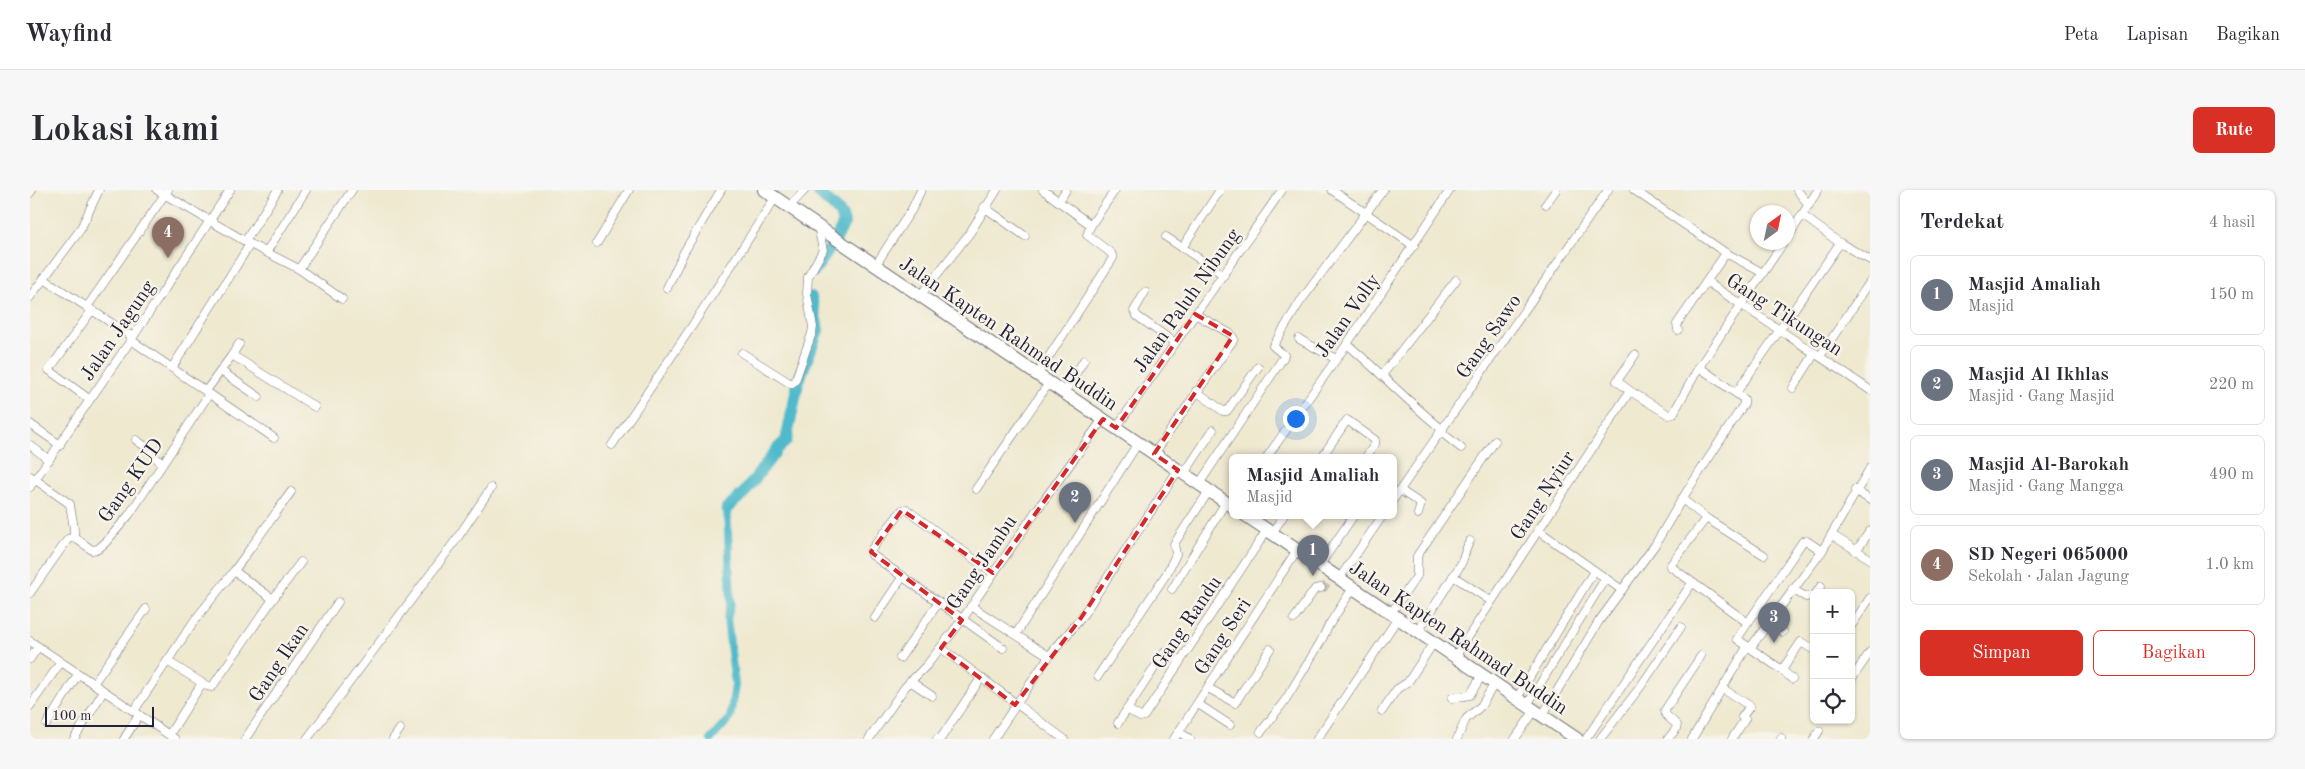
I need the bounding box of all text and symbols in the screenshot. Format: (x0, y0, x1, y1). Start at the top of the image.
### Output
text: Wayfind (25, 23, 112, 47)
text: Peta (2064, 26, 2099, 44)
text: Lapisan (2127, 26, 2188, 44)
text: Bagikan (2216, 26, 2280, 44)
button: Rute (2193, 107, 2275, 153)
text: Lokasi kami (30, 113, 219, 148)
north arrow (1750, 205, 1795, 250)
text: Terdekat (1920, 212, 2004, 233)
text: 4 hasil (2209, 215, 2255, 231)
pin: 4 (152, 217, 184, 258)
street label: Jalan Paluh Nibung (1130, 225, 1245, 377)
street label: Jalan Kapten Rahmad Buddin (895, 254, 1121, 415)
street label: Jalan Volly (1313, 270, 1385, 362)
street label: Gang Tikungan (1722, 271, 1846, 361)
text: Masjid Amaliah (1968, 276, 2101, 295)
street label: Jalan Jagung (78, 277, 160, 385)
text: 1 (1932, 287, 1942, 303)
text: 150 m (2209, 287, 2254, 303)
street label: Gang Sawo (1453, 291, 1526, 383)
text: Masjid (1968, 299, 2014, 315)
text: Masjid Al Ikhlas (1968, 366, 2109, 385)
text: 2 (1932, 377, 1942, 393)
text: 220 m (2209, 377, 2254, 393)
text: Masjid · Gang Masjid (1968, 389, 2115, 405)
your location (1283, 406, 1309, 432)
street label: Gang KUD (95, 435, 168, 527)
street label: Gang Nyiur (1508, 448, 1580, 544)
popup (1229, 454, 1397, 519)
text: Masjid Al-Barokah (1968, 456, 2129, 475)
text: Masjid Amaliah (1247, 467, 1379, 486)
text: 3 (1932, 467, 1942, 483)
text: 490 m (2209, 467, 2254, 483)
text: Masjid · Gang Mangga (1968, 479, 2124, 495)
pin: 2 (1059, 482, 1091, 523)
text: Masjid (1247, 490, 1293, 506)
street label: Gang Jambu (944, 512, 1022, 614)
pin: 1 (1297, 535, 1329, 576)
text: SD Negeri 065000 (1968, 546, 2128, 565)
text: 4 (1932, 557, 1942, 573)
text: 1.0 km (2205, 557, 2254, 573)
street label: Jalan Kapten Rahmad Buddin (1345, 558, 1571, 719)
text: Sekolah · Jalan Jagung (1968, 569, 2129, 585)
street label: Gang Randu (1149, 573, 1226, 673)
map controls (1810, 589, 1855, 724)
button: + (1810, 589, 1855, 634)
street label: Gang Seri (1192, 595, 1256, 679)
pin: 3 (1758, 602, 1790, 643)
street label: Gang Ikan (246, 620, 313, 706)
button: Simpan (1920, 630, 2083, 676)
button: Bagikan (2093, 630, 2255, 676)
button: − (1810, 634, 1855, 679)
button: locate (1810, 679, 1855, 724)
scale bar (45, 704, 154, 727)
text: 100 m (52, 709, 91, 723)

